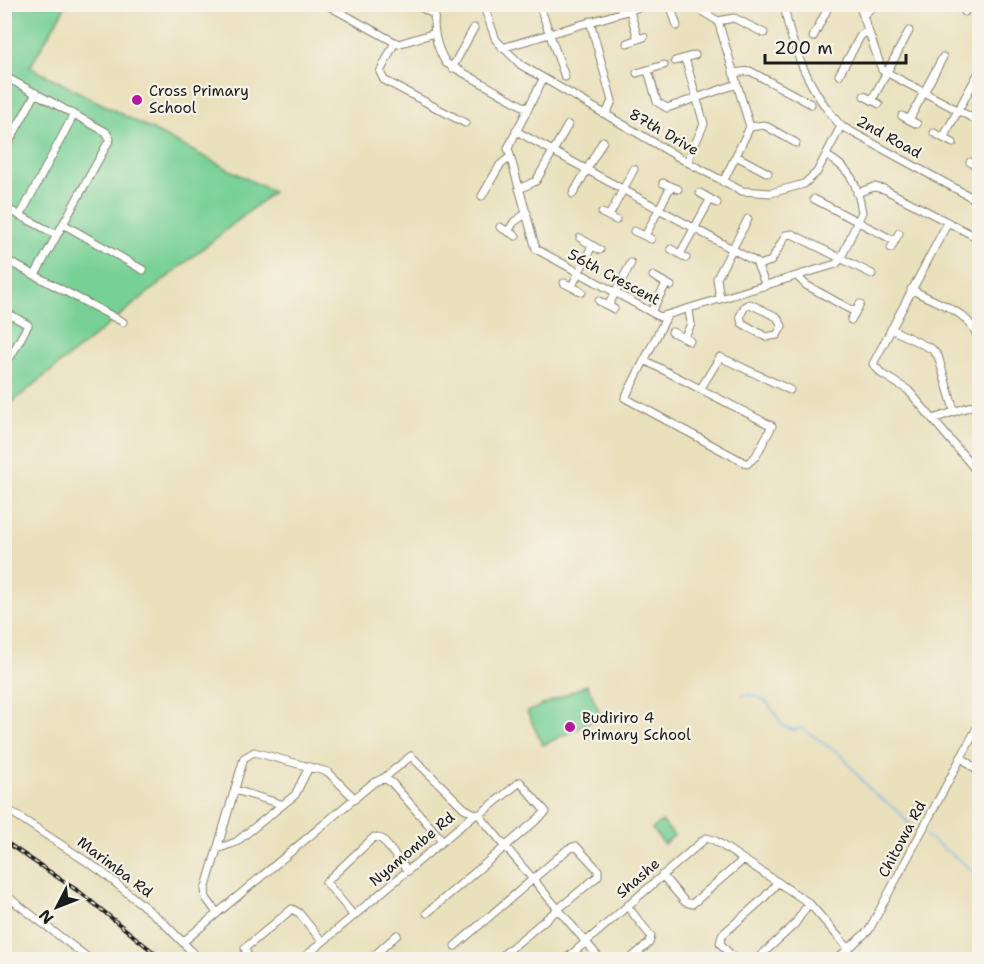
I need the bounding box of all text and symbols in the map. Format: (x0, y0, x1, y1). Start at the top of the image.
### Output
scale bar (765, 27, 906, 65)
text: 200 m (774, 36, 833, 60)
place label: Cross Primary School (149, 81, 249, 118)
marker: Cross Primary School (130, 93, 144, 107)
street label: 87th Drive (625, 104, 703, 160)
street label: 2nd Road (853, 111, 925, 163)
street label: 56th Crescent (564, 244, 664, 310)
place label: Budiriro 4 Primary School (582, 708, 691, 745)
marker: Budiriro 4 Primary School (563, 720, 577, 734)
street label: Chitowa Rd (873, 797, 931, 881)
street label: Nyamombe Rd (365, 807, 459, 891)
street label: Marimba Rd (73, 832, 157, 902)
street label: Shashe (612, 854, 664, 902)
north arrow (27, 877, 87, 937)
text: N (34, 905, 58, 928)

